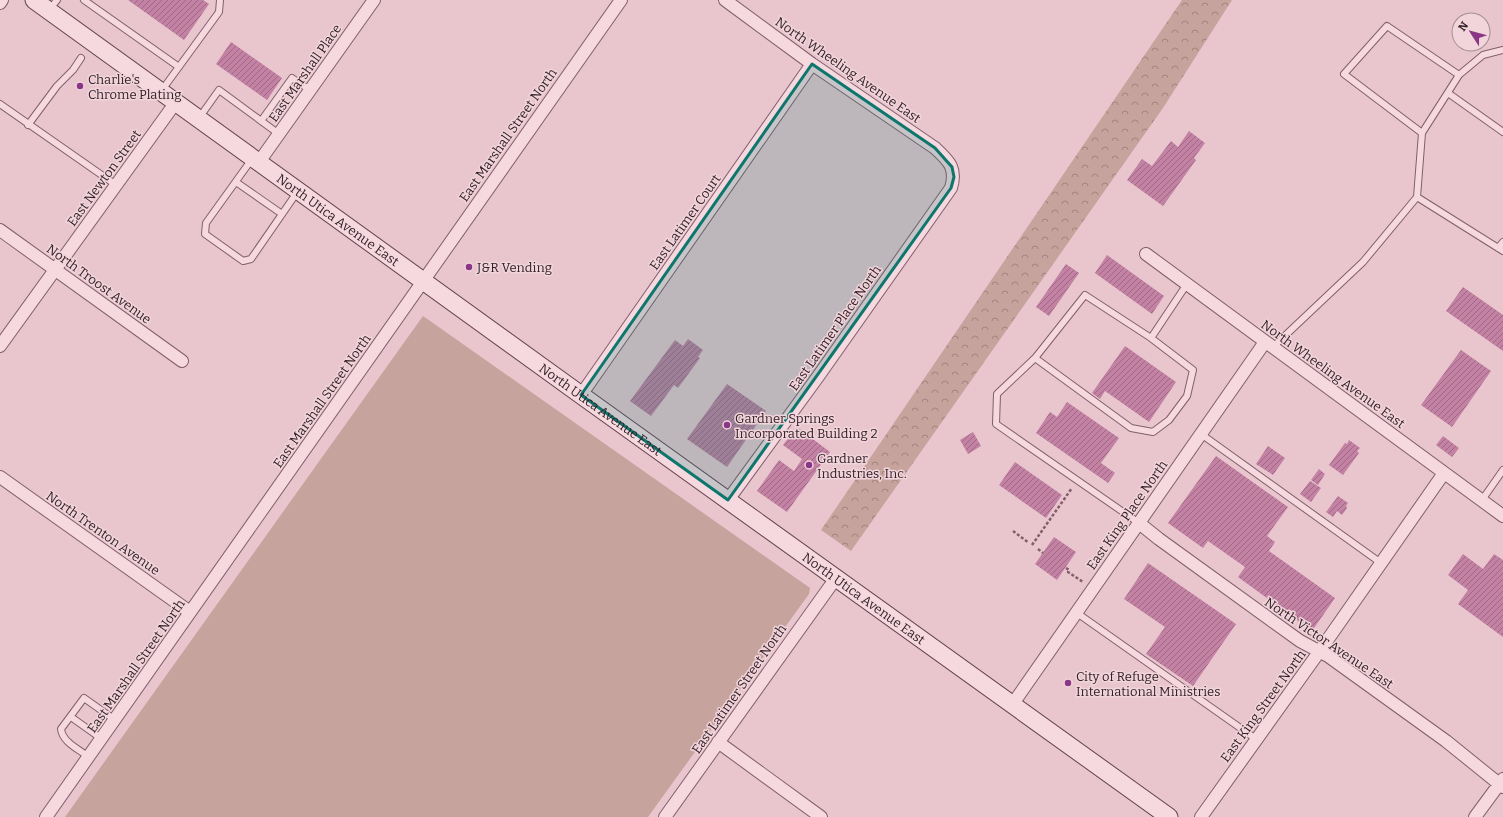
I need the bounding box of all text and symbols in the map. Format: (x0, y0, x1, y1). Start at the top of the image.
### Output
north arrow (1451, 12, 1491, 52)
street label: North Wheeling Avenue East (772, 14, 924, 126)
text: N (1456, 19, 1471, 34)
street label: East Marshall Place (266, 21, 344, 125)
street label: East Marshall Street North (456, 65, 560, 205)
place label: Charlie's Chrome Plating (88, 72, 181, 102)
marker: Charlie's Chrome Plating (75, 81, 85, 91)
street label: East Newton Street (64, 127, 144, 229)
street label: North Utica Avenue East (274, 170, 402, 269)
street label: East Latimer Court (646, 171, 724, 273)
street label: North Troost Avenue (44, 241, 154, 327)
place label: J&R Vending (476, 260, 552, 275)
marker: J&R Vending (464, 262, 474, 272)
street label: East Latimer Place North (786, 263, 884, 393)
street label: North Wheeling Avenue East (1258, 317, 1408, 431)
street label: East Marshall Street North (270, 331, 374, 471)
street label: North Utica Avenue East (537, 360, 665, 458)
place label: Gardner Springs Incorporated Building 2 (735, 411, 878, 441)
marker: Gardner Springs Incorporated Building 2 (722, 420, 732, 430)
place label: Gardner Industries, Inc. (817, 451, 907, 481)
street label: East King Place North (1084, 458, 1170, 572)
marker: Gardner Industries, Inc. (804, 460, 814, 470)
street label: North Trenton Avenue (43, 488, 163, 578)
street label: North Utica Avenue East (800, 549, 928, 647)
street label: North Victor Avenue East (1262, 594, 1396, 692)
street label: East Marshall Street North (84, 596, 188, 736)
street label: East Latimer Street North (689, 621, 789, 757)
street label: East King Street North (1217, 647, 1309, 765)
place label: City of Refuge International Ministries (1076, 669, 1220, 699)
marker: City of Refuge International Ministries (1063, 678, 1073, 688)

